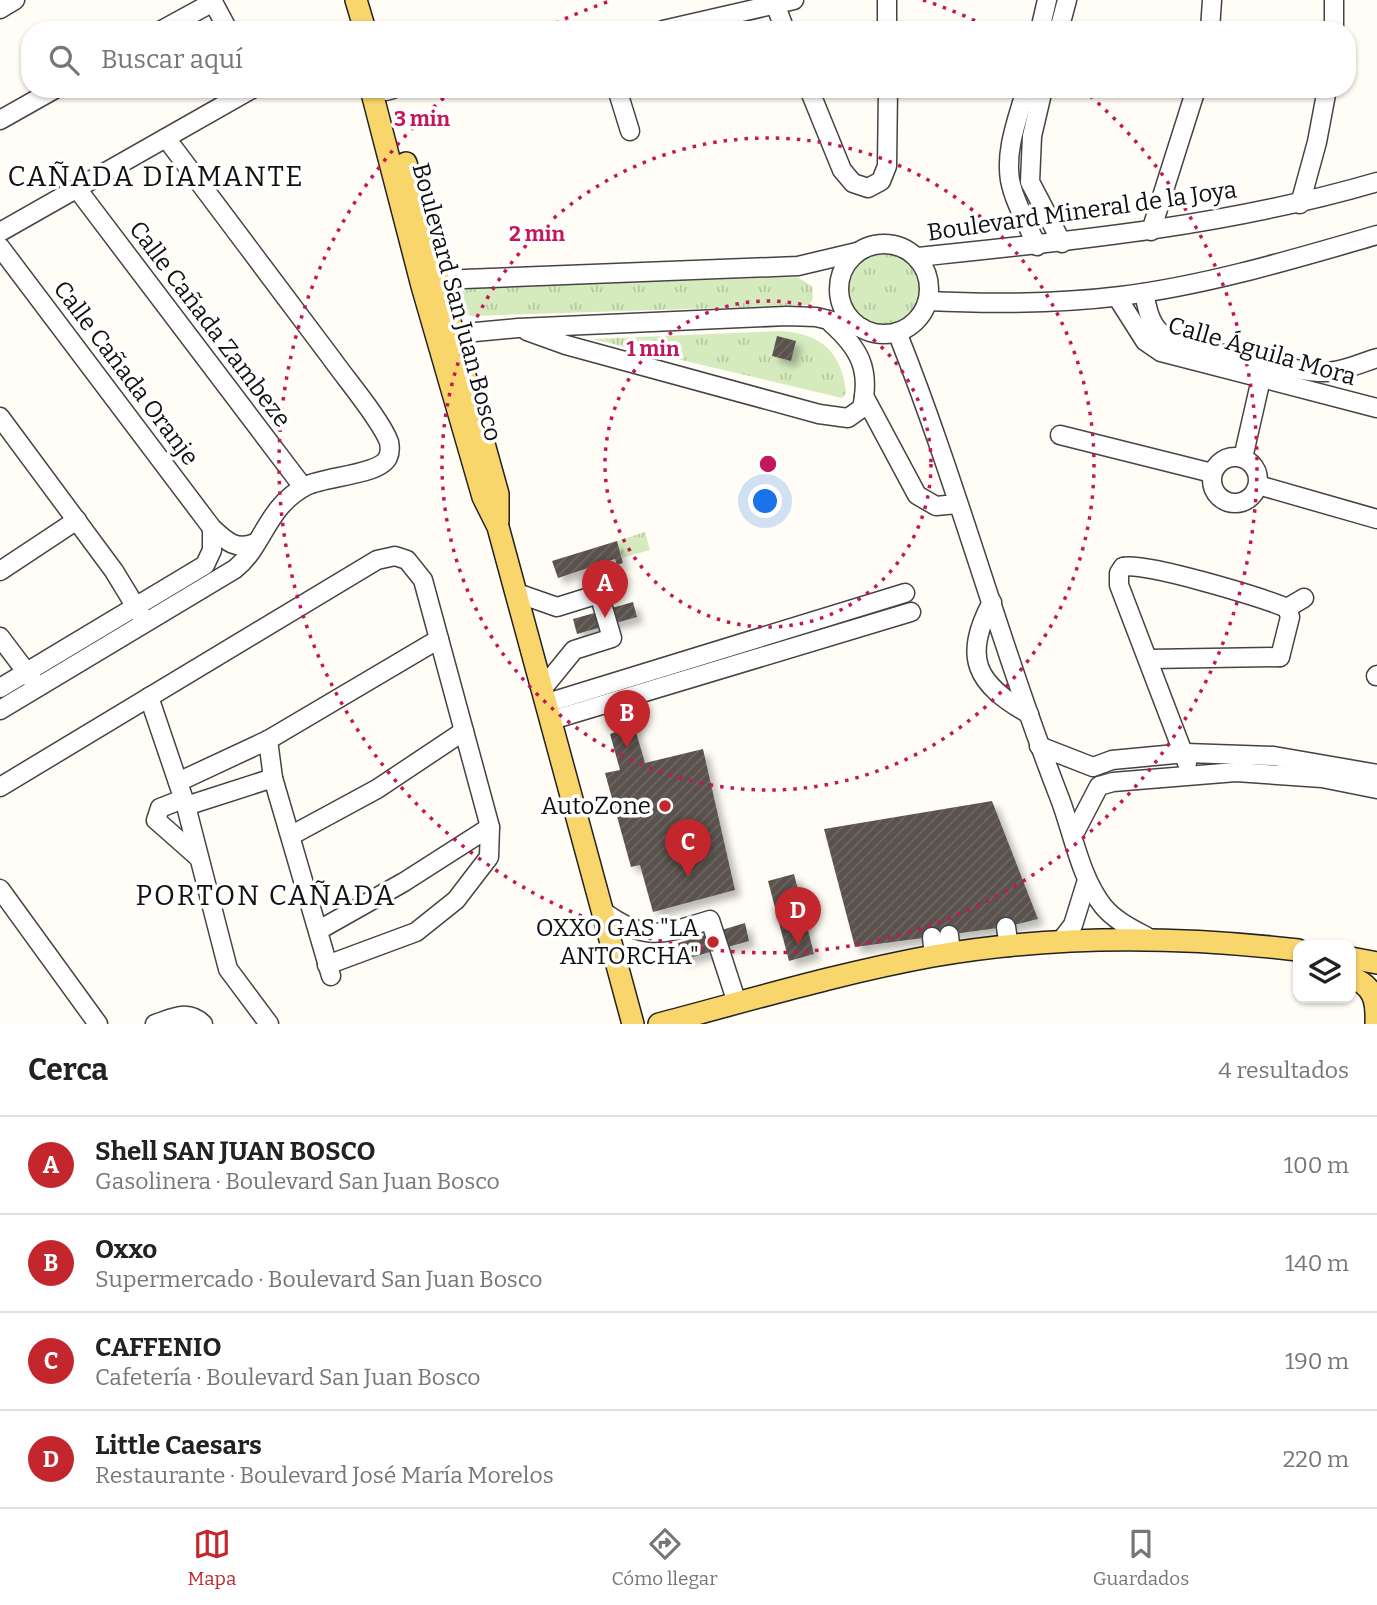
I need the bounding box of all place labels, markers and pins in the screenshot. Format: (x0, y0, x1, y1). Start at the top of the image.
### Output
centre of rings (756, 452, 780, 476)
pin: A (582, 560, 628, 618)
pin: B (604, 690, 650, 748)
place label: AutoZone (541, 792, 651, 820)
marker: AutoZone (657, 798, 673, 814)
pin: C (665, 819, 711, 877)
pin: D (775, 887, 821, 945)
place label: OXXO GAS "LA ANTORCHA" (536, 914, 699, 970)
marker: OXXO GAS "LA ANTORCHA" (705, 934, 721, 950)

